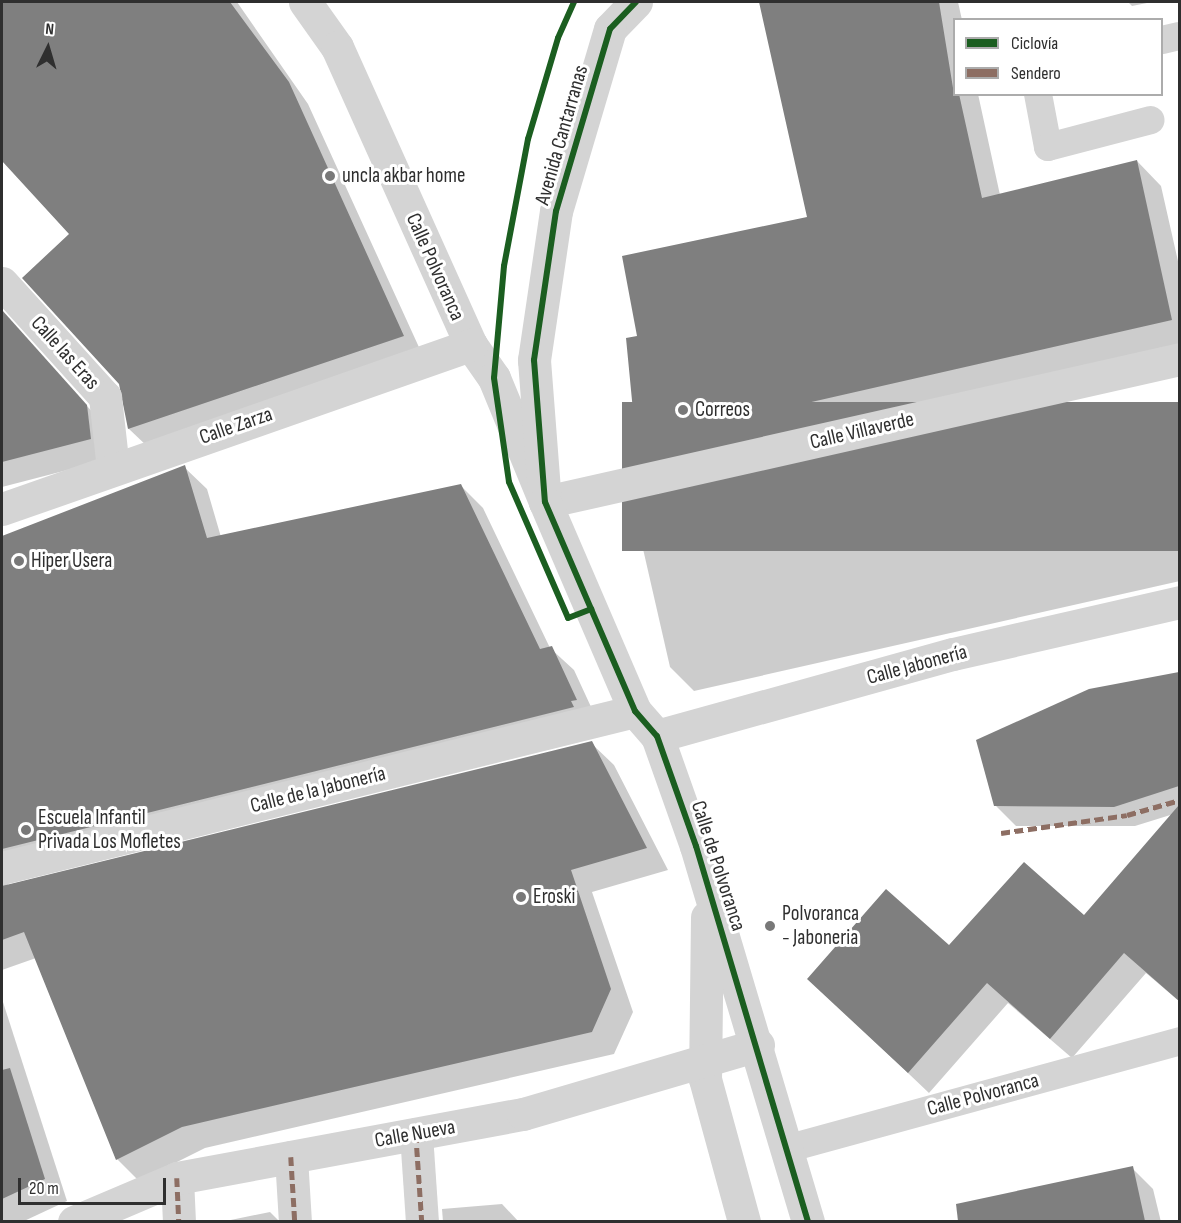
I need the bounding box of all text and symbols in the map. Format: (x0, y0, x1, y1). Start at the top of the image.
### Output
north arrow (18, 18, 78, 78)
legend (953, 18, 1163, 96)
text: N (45, 20, 55, 39)
text: Ciclovía (1011, 33, 1058, 54)
street label: Avenida Cantarranas (530, 62, 594, 208)
text: Sendero (1011, 63, 1061, 84)
place label: uncla akbar home (342, 163, 465, 189)
marker: uncla akbar home (323, 169, 337, 183)
street label: Calle Polvoranca (400, 210, 470, 324)
street label: Calle las Eras (25, 311, 105, 395)
place label: Correos (695, 397, 750, 423)
street label: Calle Zarza (196, 402, 276, 450)
marker: Correos (676, 403, 690, 417)
street label: Calle Villaverde (808, 407, 916, 455)
place label: Hiper Usera (31, 548, 112, 574)
marker: Hiper Usera (12, 554, 26, 568)
street label: Calle Jabonería (864, 640, 970, 690)
street label: Calle de la Jabonería (248, 761, 388, 819)
street label: Calle de Polvoranca (685, 798, 751, 934)
place label: Escuela Infantil Privada Los Mofletes (38, 805, 181, 855)
marker: Escuela Infantil Privada Los Mofletes (19, 823, 33, 837)
place label: Eroski (533, 884, 576, 910)
marker: Eroski (514, 890, 528, 904)
place label: Polvoranca - Jaboneria (782, 901, 859, 951)
marker: Polvoranca - Jaboneria (763, 919, 777, 933)
street label: Calle Polvoranca (924, 1068, 1042, 1122)
street label: Calle Nueva (373, 1115, 457, 1153)
scale bar (21, 1166, 170, 1204)
text: 20 m (29, 1178, 59, 1199)

